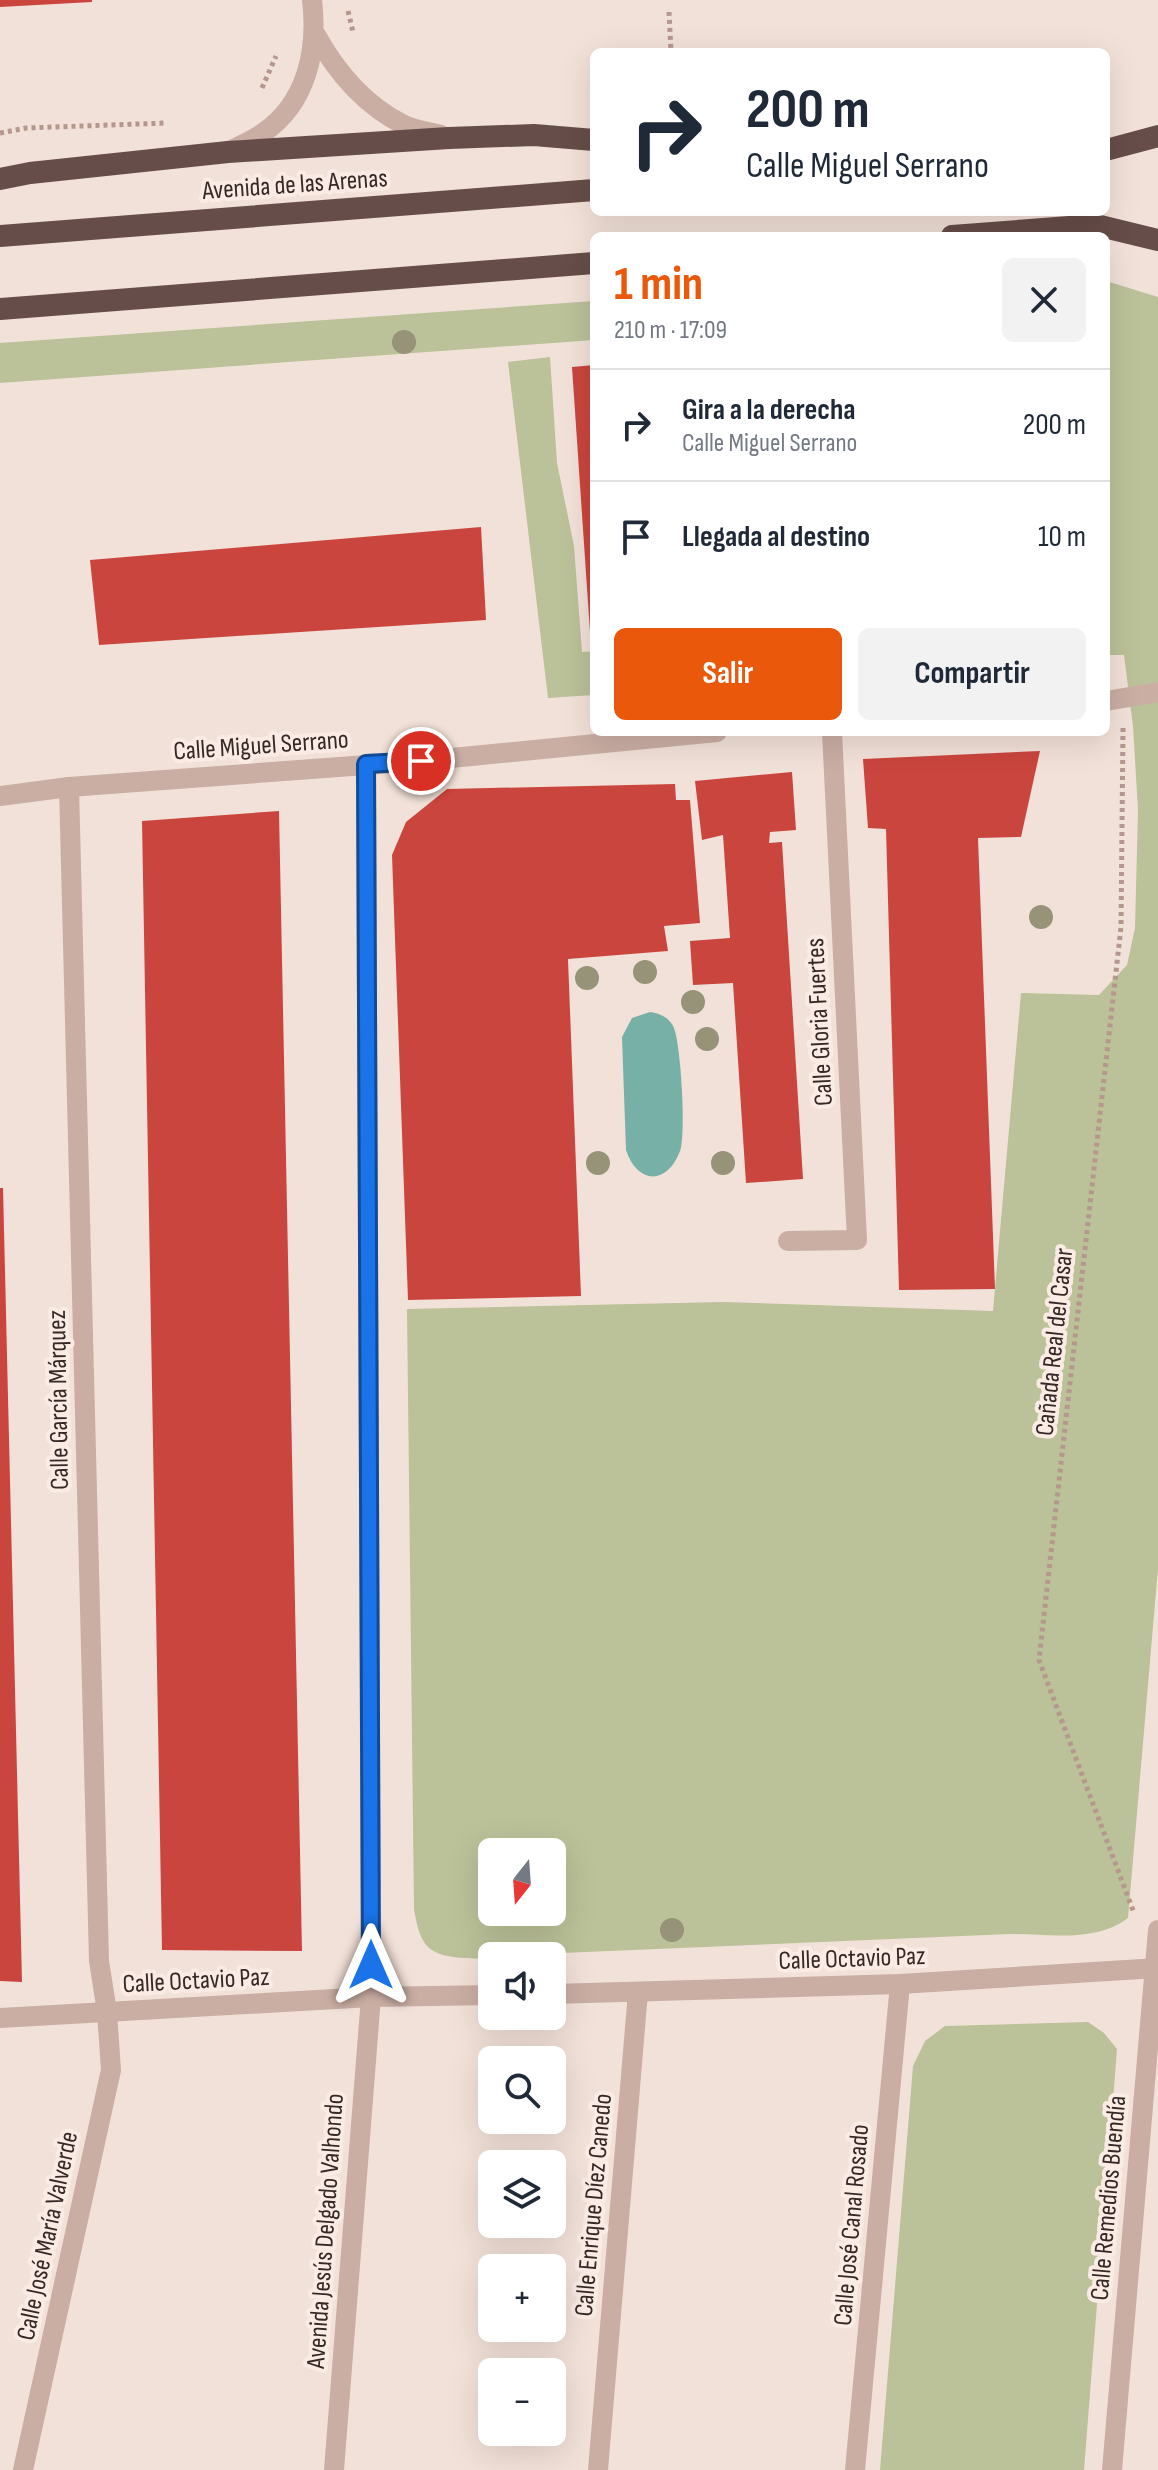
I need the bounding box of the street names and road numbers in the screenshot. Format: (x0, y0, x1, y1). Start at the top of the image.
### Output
street label: Avenida de las Arenas (200, 163, 389, 207)
street label: Calle Miguel Serrano (172, 724, 350, 768)
street label: Calle Gloria Fuertes (800, 937, 840, 1107)
street label: Cañada Real del Casar (1030, 1246, 1080, 1437)
street label: Calle García Márquez (42, 1310, 76, 1490)
street label: Calle Octavio Paz (778, 1941, 926, 1977)
street label: Calle Octavio Paz (122, 1962, 270, 2000)
street label: Avenida Jesús Delgado Valhondo (301, 2092, 351, 2371)
street label: Calle Enrique Díez Canedo (569, 2092, 619, 2318)
street label: Calle Remedios Buendía (1085, 2094, 1133, 2302)
street label: Calle José Canal Rosado (828, 2123, 876, 2327)
street label: Calle José María Valverde (11, 2129, 85, 2343)

